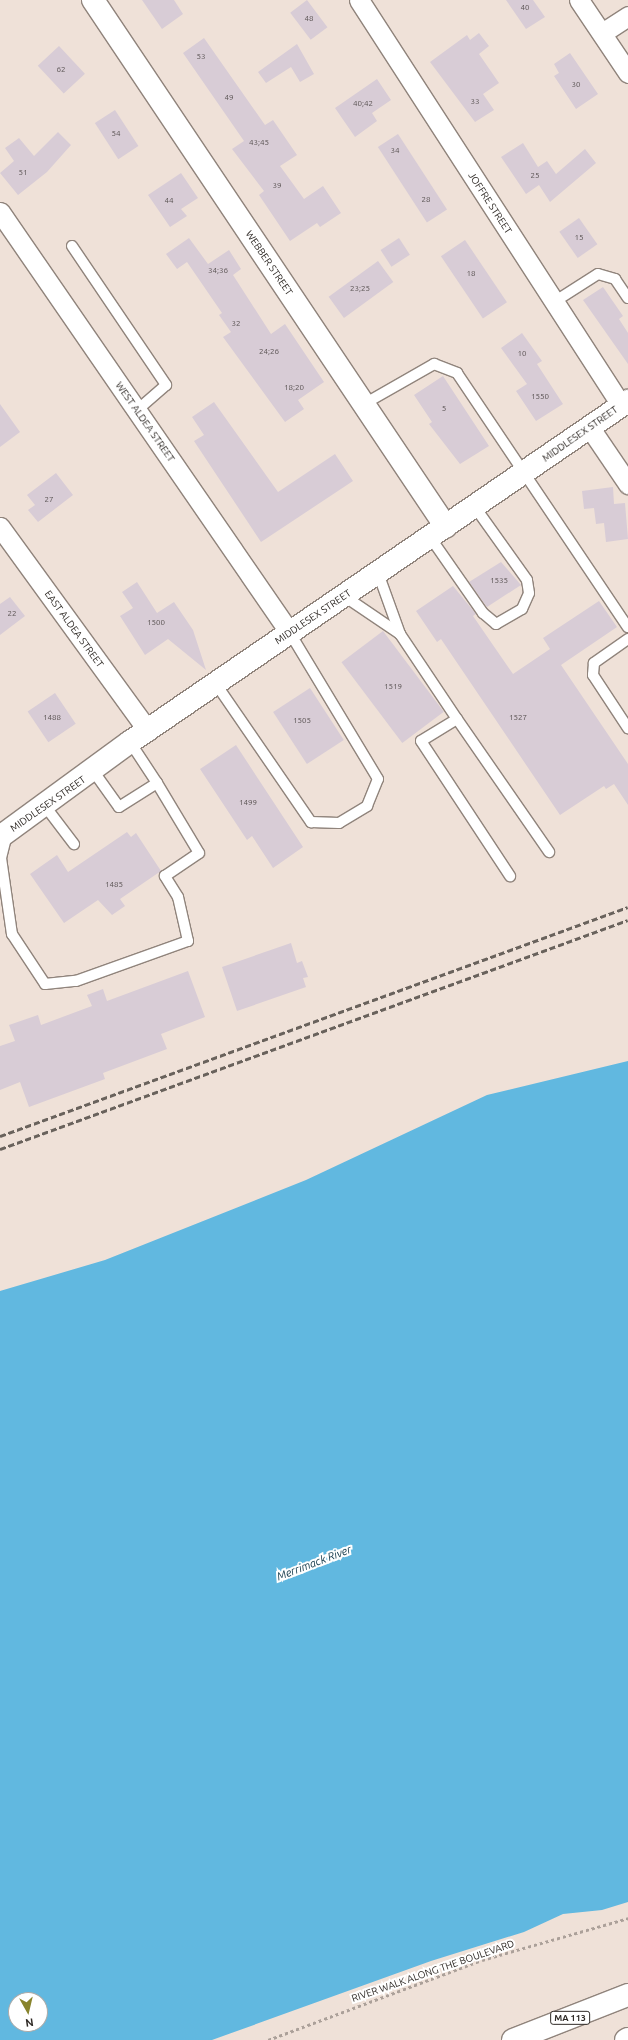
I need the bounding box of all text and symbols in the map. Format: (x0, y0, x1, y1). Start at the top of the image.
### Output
house number: 40 (520, 3, 530, 13)
house number: 48 (304, 14, 314, 24)
house number: 53 (196, 52, 206, 62)
house number: 62 (56, 65, 66, 75)
house number: 30 (571, 80, 581, 90)
house number: 49 (224, 93, 234, 103)
house number: 33 (470, 97, 480, 107)
house number: 40;42 (353, 99, 373, 109)
house number: 54 (111, 129, 121, 139)
house number: 43;45 (249, 138, 269, 148)
house number: 34 (390, 146, 400, 156)
house number: 51 (18, 168, 28, 178)
street label: JOFFRE STREET (466, 170, 514, 236)
house number: 25 (530, 171, 540, 181)
house number: 39 (272, 181, 282, 191)
house number: 28 (421, 195, 431, 205)
house number: 44 (164, 196, 174, 206)
street label: WEBBER STREET (243, 228, 295, 298)
house number: 15 (574, 233, 584, 243)
house number: 34;36 (208, 266, 228, 276)
house number: 18 (466, 269, 476, 279)
house number: 23;25 (350, 284, 370, 294)
house number: 32 (231, 319, 241, 329)
house number: 24;26 (259, 347, 279, 357)
house number: 10 (517, 349, 527, 359)
street label: WEST ALDEA STREET (113, 380, 177, 464)
house number: 18;20 (284, 383, 304, 393)
house number: 1550 (531, 392, 549, 402)
house number: 5 (442, 404, 446, 414)
street label: MIDDLESEX STREET (540, 404, 620, 464)
house number: 27 (44, 495, 54, 505)
house number: 1535 (490, 576, 508, 586)
street label: MIDDLESEX STREET (273, 587, 353, 647)
street label: EAST ALDEA STREET (42, 588, 106, 670)
house number: 22 (7, 609, 17, 619)
house number: 1500 (147, 618, 165, 628)
house number: 1519 (384, 682, 402, 692)
house number: 1488 (43, 713, 61, 723)
house number: 1527 (509, 713, 527, 723)
house number: 1505 (293, 716, 311, 726)
street label: MIDDLESEX STREET (8, 774, 88, 834)
house number: 1499 (239, 798, 257, 808)
house number: 1485 (105, 880, 123, 890)
water label: Merrimack River (275, 1543, 353, 1583)
street label: RIVER WALK ALONG THE BOULEVARD (350, 1937, 516, 2005)
north arrow (8, 1992, 48, 2032)
road number: MA 113 (550, 2011, 590, 2025)
text: N (25, 2016, 34, 2029)

